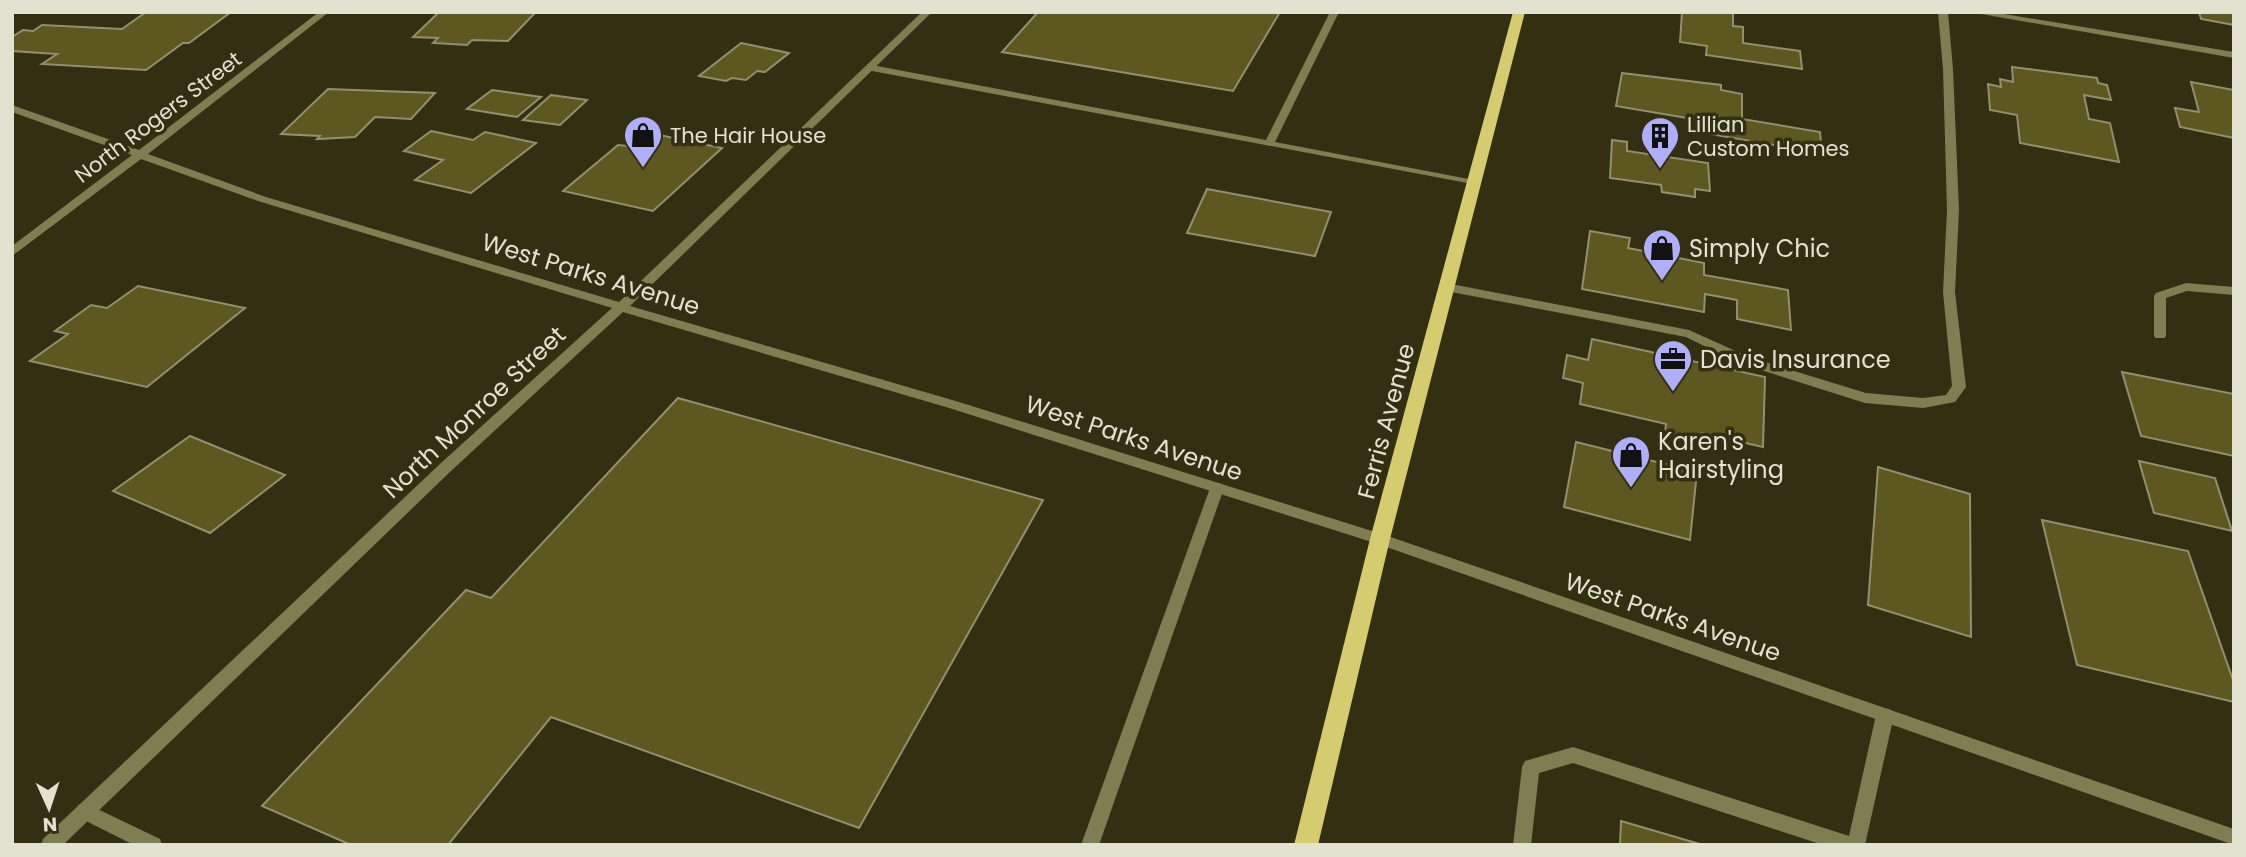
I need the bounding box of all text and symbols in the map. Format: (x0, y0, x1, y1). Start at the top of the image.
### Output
street label: North Rogers Street (69, 45, 247, 189)
place label: Lillian Custom Homes (1687, 110, 1850, 163)
shop icon: The Hair House (622, 114, 664, 169)
building icon: Lillian Custom Homes (1639, 115, 1681, 170)
place label: The Hair House (670, 121, 826, 150)
street label: West Parks Avenue (478, 225, 704, 323)
shop icon: Simply Chic (1641, 227, 1683, 282)
place label: Simply Chic (1689, 232, 1830, 265)
street label: North Monroe Street (375, 318, 573, 506)
office icon: Davis Insurance (1652, 338, 1694, 393)
street label: Ferris Avenue (1349, 340, 1423, 502)
place label: Davis Insurance (1700, 343, 1891, 376)
street label: West Parks Avenue (1021, 387, 1247, 489)
place label: Karen's Hairstyling (1658, 425, 1784, 486)
shop icon: Karen's Hairstyling (1610, 434, 1652, 489)
street label: West Parks Avenue (1561, 565, 1785, 669)
north arrow (14, 773, 84, 843)
text: N (42, 811, 58, 838)

